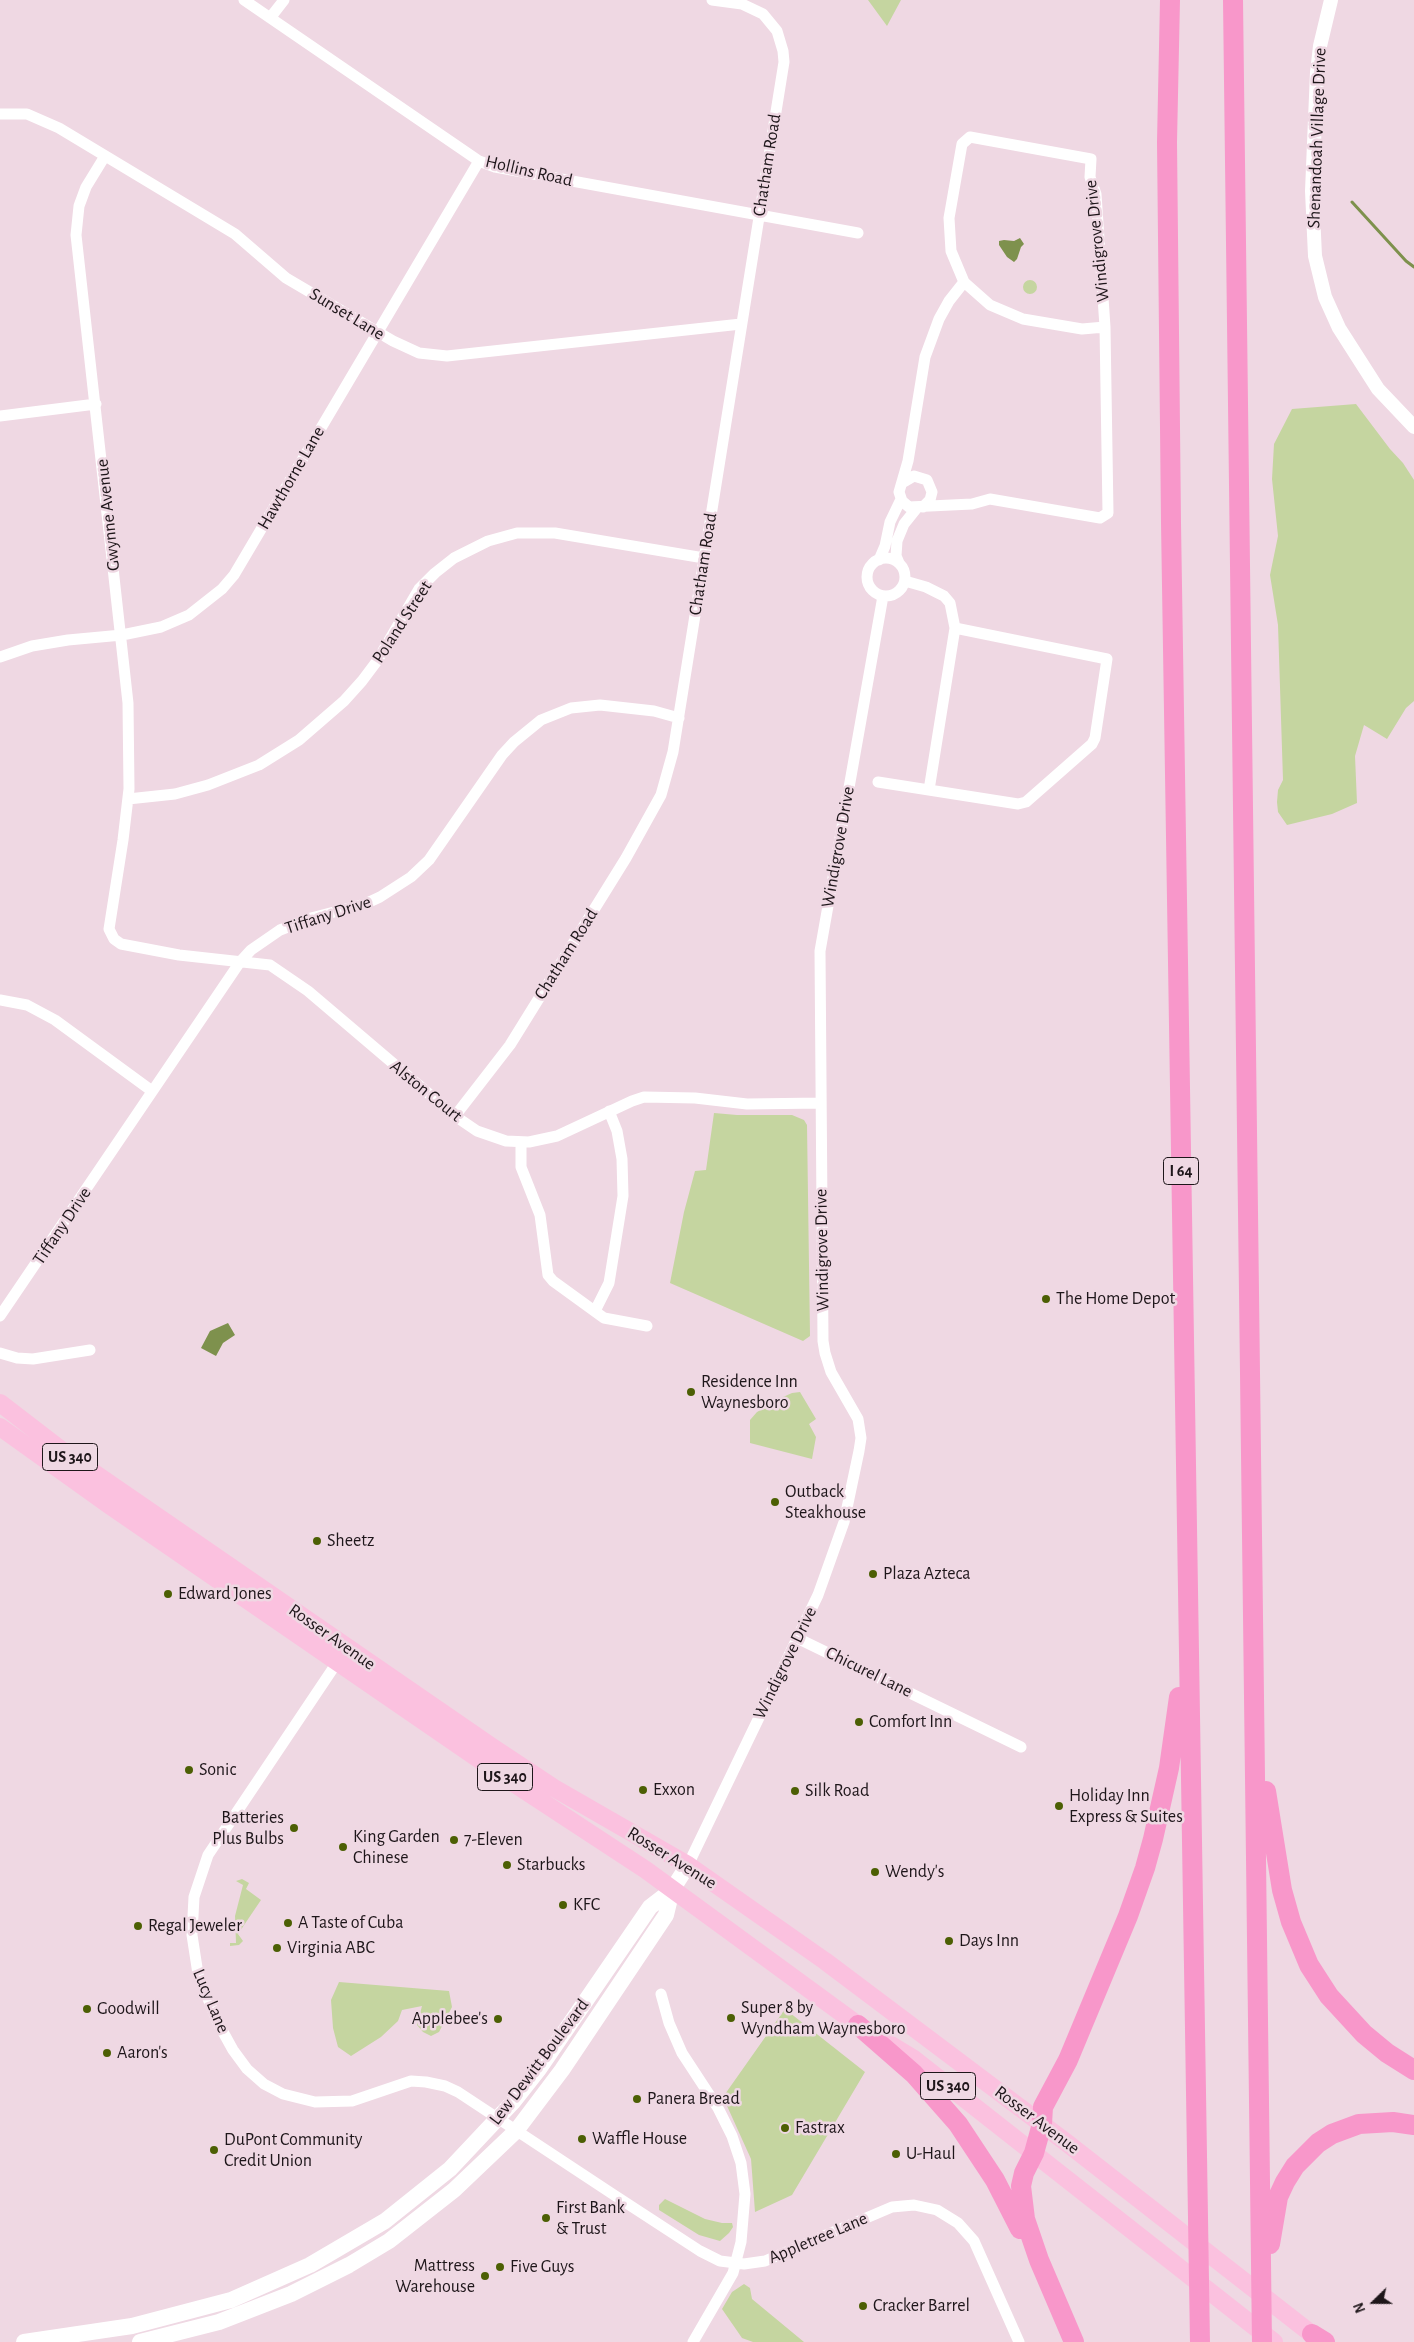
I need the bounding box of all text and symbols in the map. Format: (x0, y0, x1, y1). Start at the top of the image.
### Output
street label: Shenandoah Village Drive (1303, 47, 1331, 229)
street label: Chatham Road (748, 112, 786, 218)
street label: Hollins Road (483, 150, 575, 192)
street label: Windigrove Drive (1080, 179, 1114, 303)
street label: Sunset Lane (306, 283, 388, 345)
street label: Hawthorne Lane (253, 423, 329, 533)
street label: Gwynne Avenue (91, 458, 125, 572)
street label: Chatham Road (684, 511, 722, 617)
street label: Poland Street (367, 577, 437, 667)
street label: Windigrove Drive (817, 785, 859, 909)
street label: Tiffany Drive (282, 891, 374, 939)
street label: Chatham Road (529, 904, 603, 1004)
street label: Alston Court (386, 1055, 466, 1127)
road number: I 64 (1164, 1158, 1198, 1184)
street label: Tiffany Drive (28, 1183, 96, 1269)
street label: Windigrove Drive (810, 1189, 834, 1311)
place label: The Home Depot (1056, 1288, 1175, 1310)
marker: The Home Depot (1040, 1293, 1052, 1305)
place label: Residence Inn Waynesboro (701, 1371, 798, 1414)
marker: Residence Inn Waynesboro (685, 1386, 697, 1398)
road number: US 340 (42, 1444, 98, 1470)
place label: Outback Steakhouse (785, 1481, 866, 1524)
marker: Outback Steakhouse (769, 1496, 781, 1508)
place label: Sheetz (327, 1530, 374, 1552)
marker: Sheetz (311, 1535, 323, 1547)
place label: Plaza Azteca (883, 1563, 970, 1585)
marker: Plaza Azteca (867, 1568, 879, 1580)
place label: Edward Jones (178, 1583, 272, 1605)
marker: Edward Jones (162, 1588, 174, 1600)
street label: Rosser Avenue (284, 1599, 380, 1675)
street label: Windigrove Drive (748, 1603, 822, 1723)
street label: Chicurel Lane (822, 1642, 916, 1702)
place label: Comfort Inn (869, 1711, 952, 1733)
marker: Comfort Inn (853, 1716, 865, 1728)
place label: Sonic (199, 1759, 236, 1781)
marker: Sonic (183, 1764, 195, 1776)
road number: US 340 (478, 1764, 532, 1790)
place label: Exxon (653, 1779, 695, 1801)
place label: Silk Road (805, 1780, 869, 1802)
marker: Exxon (637, 1784, 649, 1796)
marker: Silk Road (789, 1785, 801, 1797)
place label: Holiday Inn Express & Suites (1069, 1785, 1183, 1828)
marker: Holiday Inn Express & Suites (1053, 1800, 1065, 1812)
place label: Batteries Plus Bulbs (212, 1807, 284, 1850)
marker: Batteries Plus Bulbs (288, 1822, 300, 1834)
street label: Rosser Avenue (623, 1822, 721, 1894)
place label: King Garden Chinese (353, 1826, 440, 1868)
place label: 7-Eleven (464, 1829, 523, 1851)
marker: 7-Eleven (448, 1834, 460, 1846)
marker: King Garden Chinese (337, 1841, 349, 1853)
place label: Starbucks (517, 1854, 585, 1876)
marker: Starbucks (501, 1859, 513, 1871)
place label: Wendy's (885, 1861, 945, 1883)
marker: Wendy's (869, 1866, 881, 1878)
place label: KFC (573, 1894, 600, 1916)
marker: KFC (557, 1899, 569, 1911)
place label: A Taste of Cuba (298, 1912, 404, 1934)
place label: Regal Jeweler (148, 1915, 242, 1937)
marker: A Taste of Cuba (282, 1917, 294, 1929)
marker: Regal Jeweler (132, 1920, 144, 1932)
place label: Days Inn (959, 1930, 1019, 1952)
marker: Days Inn (943, 1935, 955, 1947)
place label: Virginia ABC (287, 1937, 375, 1959)
marker: Virginia ABC (271, 1942, 283, 1954)
street label: Lucy Lane (188, 1966, 234, 2036)
street label: Lew Dewitt Boulevard (485, 1995, 593, 2129)
place label: Super 8 by Wyndham Waynesboro (741, 1997, 905, 2040)
place label: Goodwill (97, 1998, 160, 2020)
marker: Goodwill (81, 2003, 93, 2015)
place label: Applebee's (412, 2008, 488, 2030)
marker: Super 8 by Wyndham Waynesboro (725, 2012, 737, 2024)
marker: Applebee's (492, 2013, 504, 2025)
place label: Aaron's (117, 2042, 168, 2064)
marker: Aaron's (101, 2047, 113, 2059)
road number: US 340 (920, 2072, 976, 2100)
street label: Rosser Avenue (990, 2081, 1084, 2159)
place label: Panera Bread (647, 2088, 740, 2110)
marker: Panera Bread (631, 2093, 643, 2105)
place label: Fastrax (795, 2117, 845, 2139)
marker: Fastrax (779, 2122, 791, 2134)
place label: Waffle House (592, 2128, 687, 2150)
place label: DuPont Community Credit Union (224, 2129, 362, 2172)
marker: Waffle House (576, 2133, 588, 2145)
place label: U-Haul (906, 2143, 956, 2165)
marker: DuPont Community Credit Union (208, 2144, 220, 2156)
marker: U-Haul (890, 2148, 902, 2160)
place label: First Bank & Trust (556, 2197, 625, 2240)
street label: Appletree Lane (765, 2207, 871, 2269)
marker: First Bank & Trust (540, 2212, 552, 2224)
place label: Mattress Warehouse (395, 2255, 475, 2298)
place label: Five Guys (510, 2256, 575, 2278)
marker: Five Guys (494, 2261, 506, 2273)
marker: Mattress Warehouse (479, 2270, 491, 2282)
north arrow (1349, 2277, 1399, 2327)
place label: Cracker Barrel (873, 2295, 970, 2317)
marker: Cracker Barrel (857, 2300, 869, 2312)
text: N (1352, 2300, 1368, 2315)

